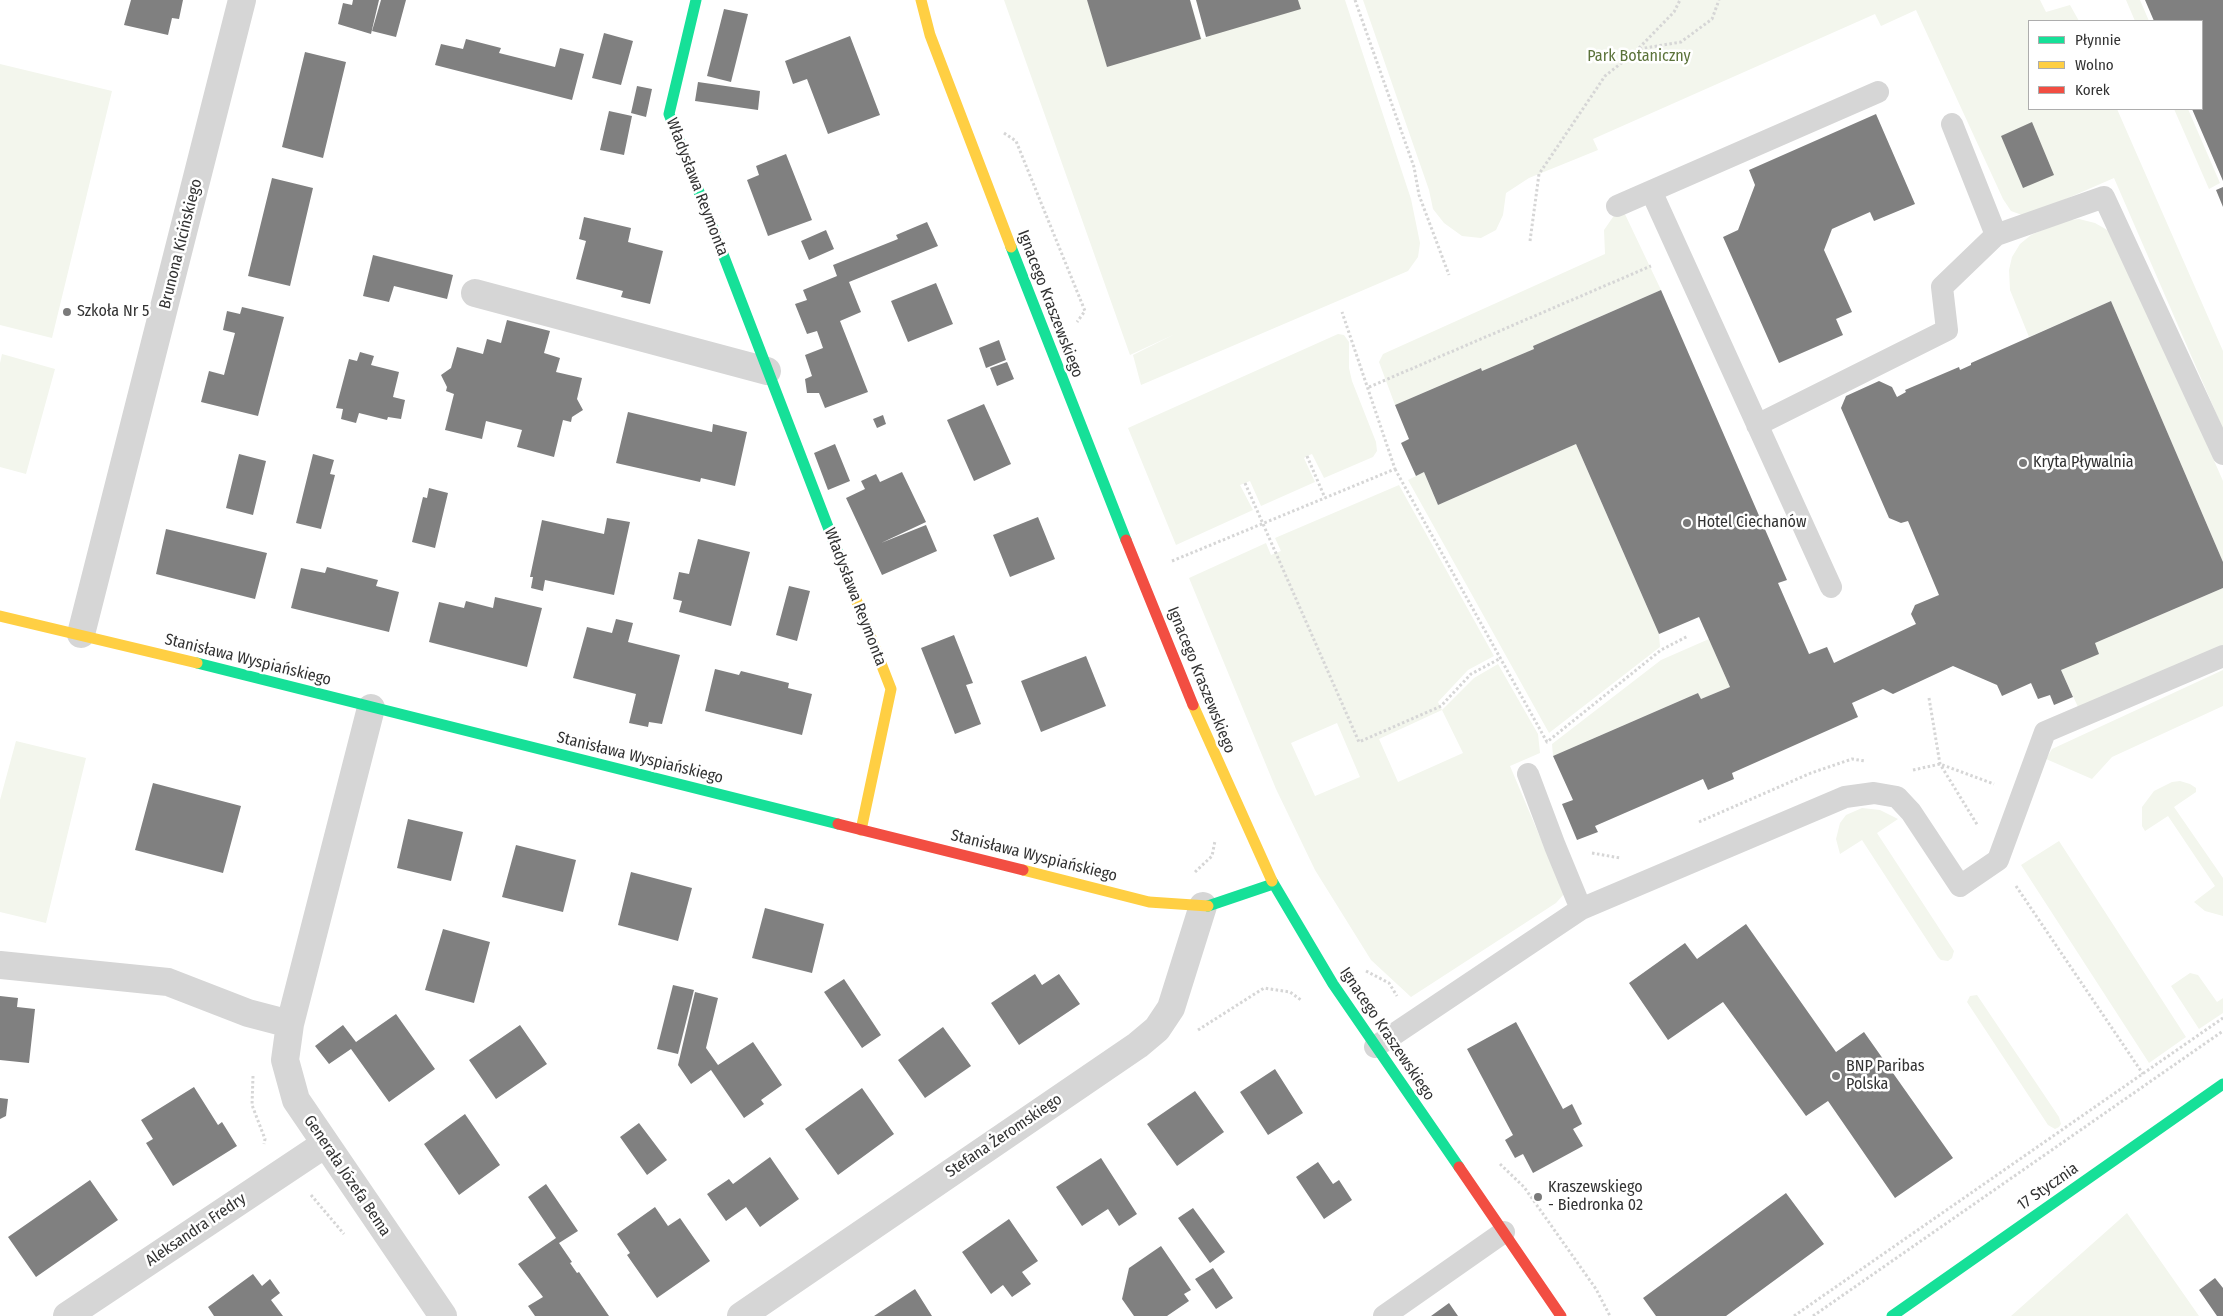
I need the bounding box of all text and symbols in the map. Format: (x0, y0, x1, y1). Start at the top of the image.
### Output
legend (2028, 20, 2203, 110)
text: Płynnie (2075, 31, 2121, 49)
park label: Park Botaniczny (1587, 47, 1691, 67)
text: Wolno (2075, 56, 2114, 74)
text: Korek (2075, 81, 2110, 99)
street label: Władysława Reymonta (662, 115, 732, 259)
street label: Brunona Kicińskiego (156, 177, 206, 311)
street label: Ignacego Kraszewskiego (1013, 228, 1087, 380)
place label: Szkoła Nr 5 (77, 302, 149, 322)
marker: Szkoła Nr 5 (61, 306, 73, 318)
place label: Kryta Pływalnia (2033, 453, 2134, 473)
marker: Kryta Pływalnia (2017, 457, 2029, 469)
place label: Hotel Ciechanów (1697, 513, 1807, 533)
marker: Hotel Ciechanów (1681, 517, 1693, 529)
street label: Władysława Reymonta (820, 525, 890, 669)
street label: Ignacego Kraszewskiego (1163, 604, 1239, 756)
street label: Stanisława Wyspiańskiego (163, 630, 333, 690)
street label: Stanisława Wyspiańskiego (555, 728, 725, 788)
street label: Stanisława Wyspiańskiego (949, 826, 1119, 886)
street label: Ignacego Kraszewskiego (1335, 964, 1439, 1104)
place label: BNP Paribas Polska (1846, 1057, 1925, 1095)
marker: BNP Paribas Polska (1830, 1070, 1842, 1082)
street label: Stefana Żeromskiego (942, 1090, 1066, 1182)
street label: Generała Józefa Bema (299, 1112, 395, 1240)
street label: 17 Stycznia (2014, 1159, 2082, 1215)
place label: Kraszewskiego - Biedronka 02 (1548, 1178, 1643, 1216)
street label: Aleksandra Fredry (142, 1189, 250, 1271)
marker: Kraszewskiego - Biedronka 02 (1532, 1191, 1544, 1203)

